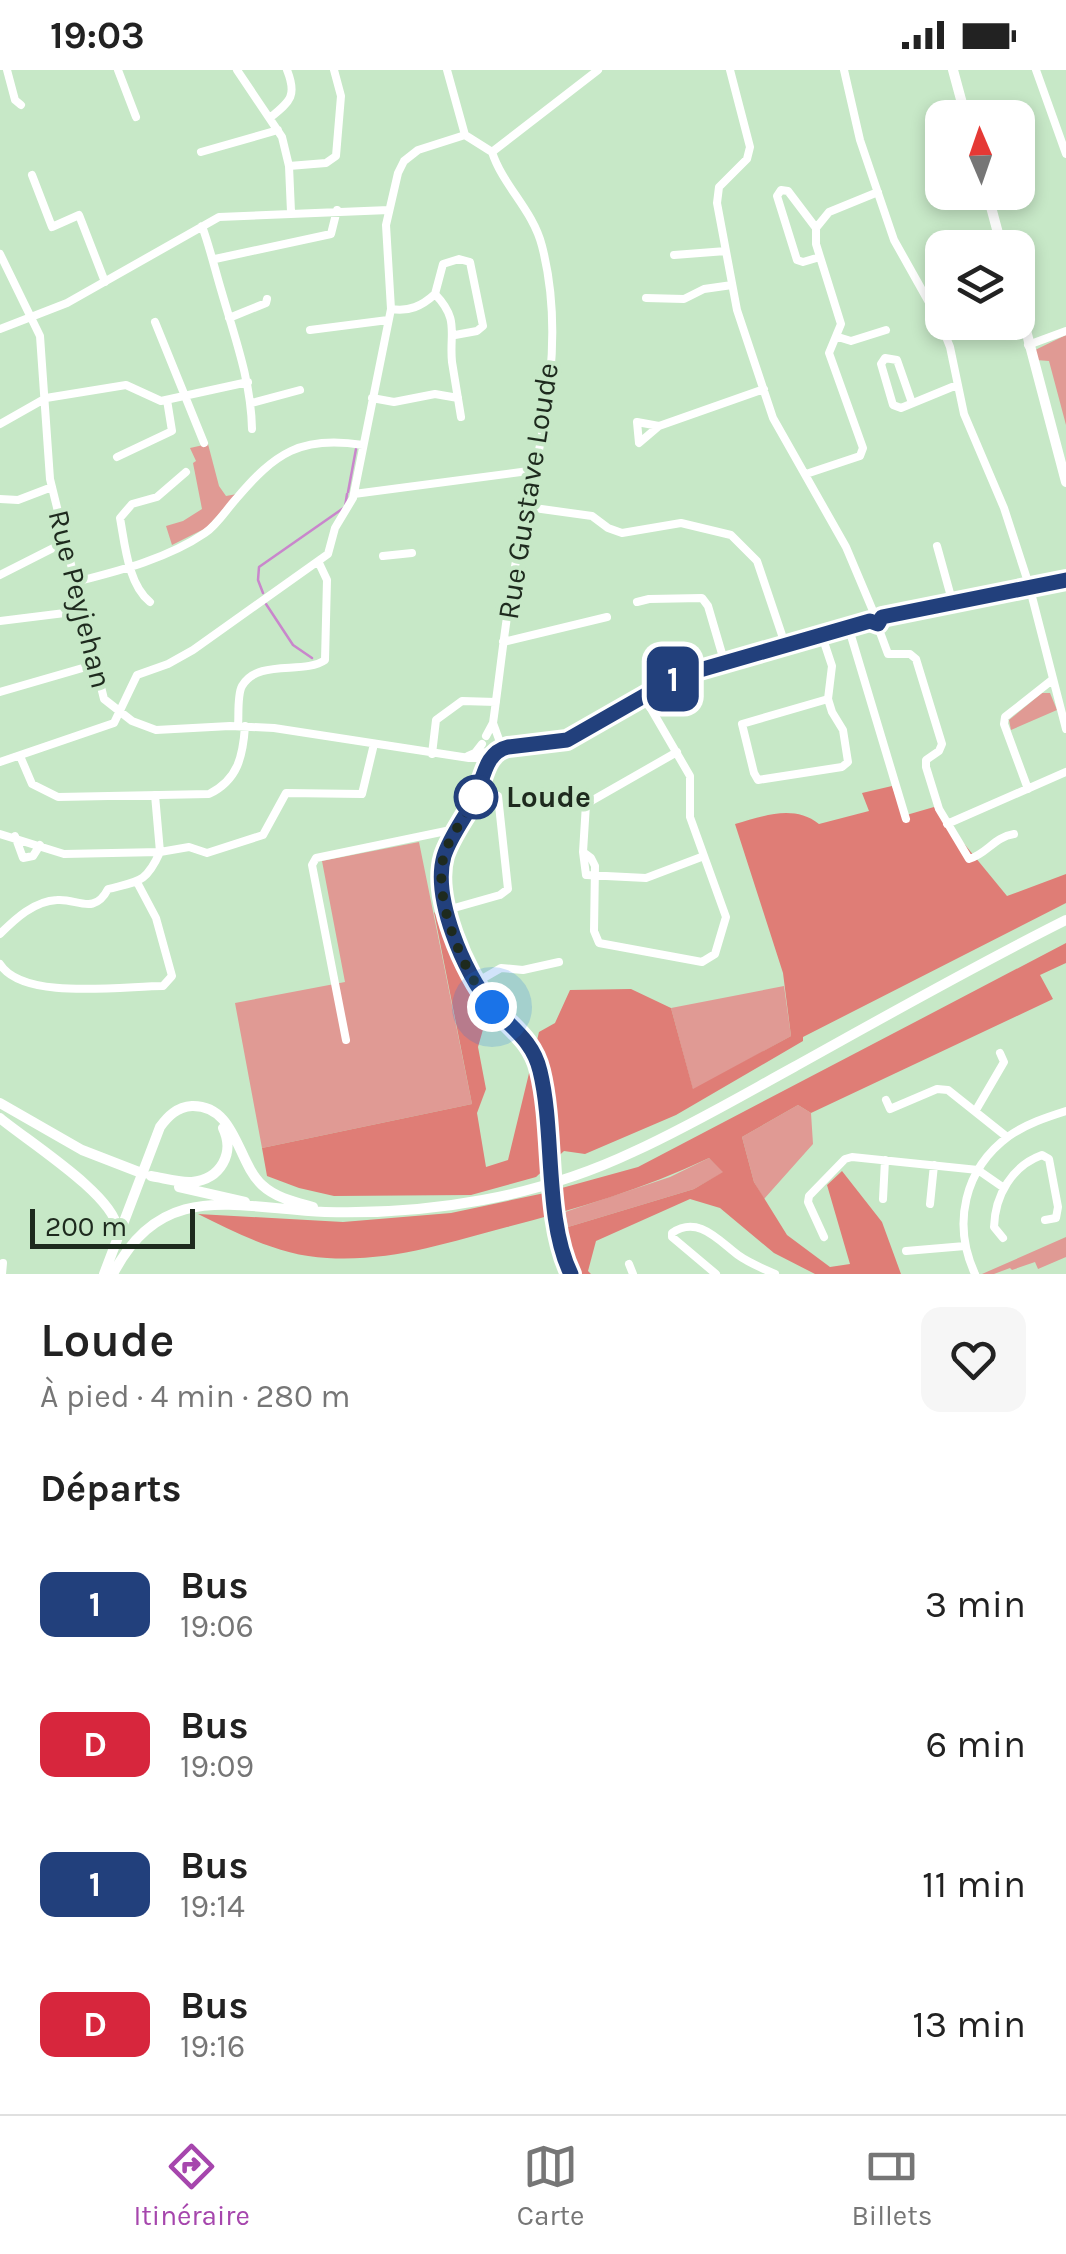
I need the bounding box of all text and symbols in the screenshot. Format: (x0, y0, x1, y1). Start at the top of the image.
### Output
text: 19:03 (50, 13, 145, 58)
north arrow (925, 100, 1035, 210)
map controls (925, 100, 1035, 340)
button: layers (925, 230, 1035, 340)
street label: Rue Gustave Loude (490, 360, 566, 622)
street label: Rue Peyjehan (40, 506, 120, 692)
line badge: 1 (640, 646, 706, 712)
text: 1 (667, 659, 679, 700)
marker: Loude (455, 776, 497, 818)
place label: Loude (506, 779, 591, 815)
your location (467, 982, 517, 1032)
scale bar (30, 1204, 195, 1248)
text: 200 m (45, 1210, 127, 1243)
button: heart (921, 1307, 1026, 1412)
text: Loude (40, 1312, 175, 1368)
text: À pied · 4 min · 280 m (40, 1378, 350, 1415)
text: Départs (40, 1466, 182, 1511)
text: Bus (180, 1563, 249, 1608)
text: 3 min (925, 1582, 1026, 1627)
text: 1 (89, 1584, 101, 1625)
text: 19:06 (180, 1608, 254, 1645)
text: Bus (180, 1703, 249, 1748)
text: 6 min (925, 1722, 1026, 1767)
text: D (83, 1724, 107, 1765)
text: 19:09 (180, 1748, 254, 1785)
text: Bus (180, 1843, 249, 1888)
text: 11 min (922, 1862, 1026, 1907)
text: 1 (89, 1864, 101, 1905)
text: 19:14 (180, 1888, 245, 1925)
text: Bus (180, 1983, 249, 2028)
text: 13 min (912, 2002, 1026, 2047)
text: D (83, 2004, 107, 2045)
text: 19:16 (180, 2028, 245, 2065)
tab: Itinéraire (133, 2139, 250, 2232)
tab: Carte (517, 2139, 584, 2232)
tab: Billets (851, 2139, 932, 2232)

